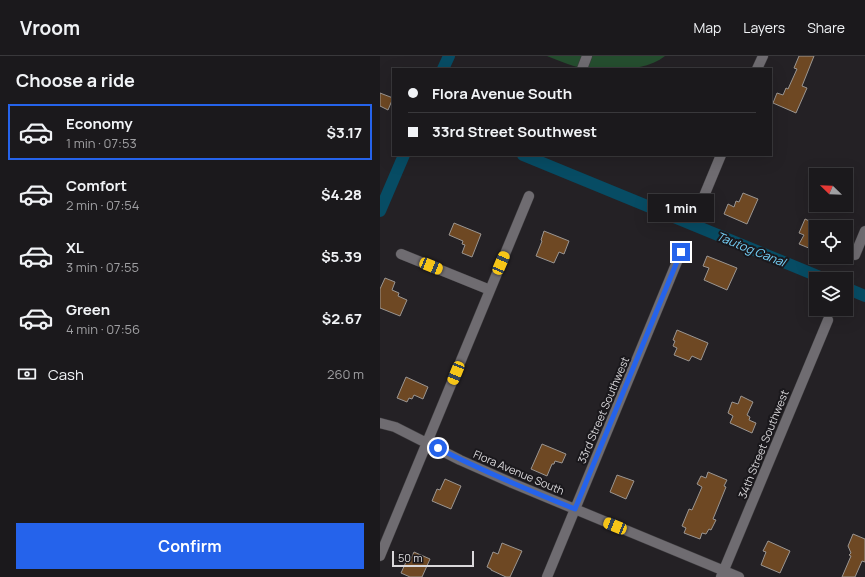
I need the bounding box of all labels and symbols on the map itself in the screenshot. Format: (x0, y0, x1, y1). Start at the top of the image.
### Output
north arrow (809, 168, 853, 212)
callout: 1 min (648, 194, 714, 222)
water label: Tautog Canal (714, 227, 790, 271)
route end (672, 243, 690, 261)
car (491, 250, 511, 276)
car (418, 256, 444, 276)
street label: 33rd Street Southwest (574, 354, 632, 466)
car (446, 360, 466, 386)
street label: 34th Street Southwest (734, 388, 792, 500)
route start (429, 439, 447, 457)
street label: Flora Avenue South (471, 446, 567, 498)
car (602, 516, 628, 536)
scale bar (392, 549, 474, 568)

